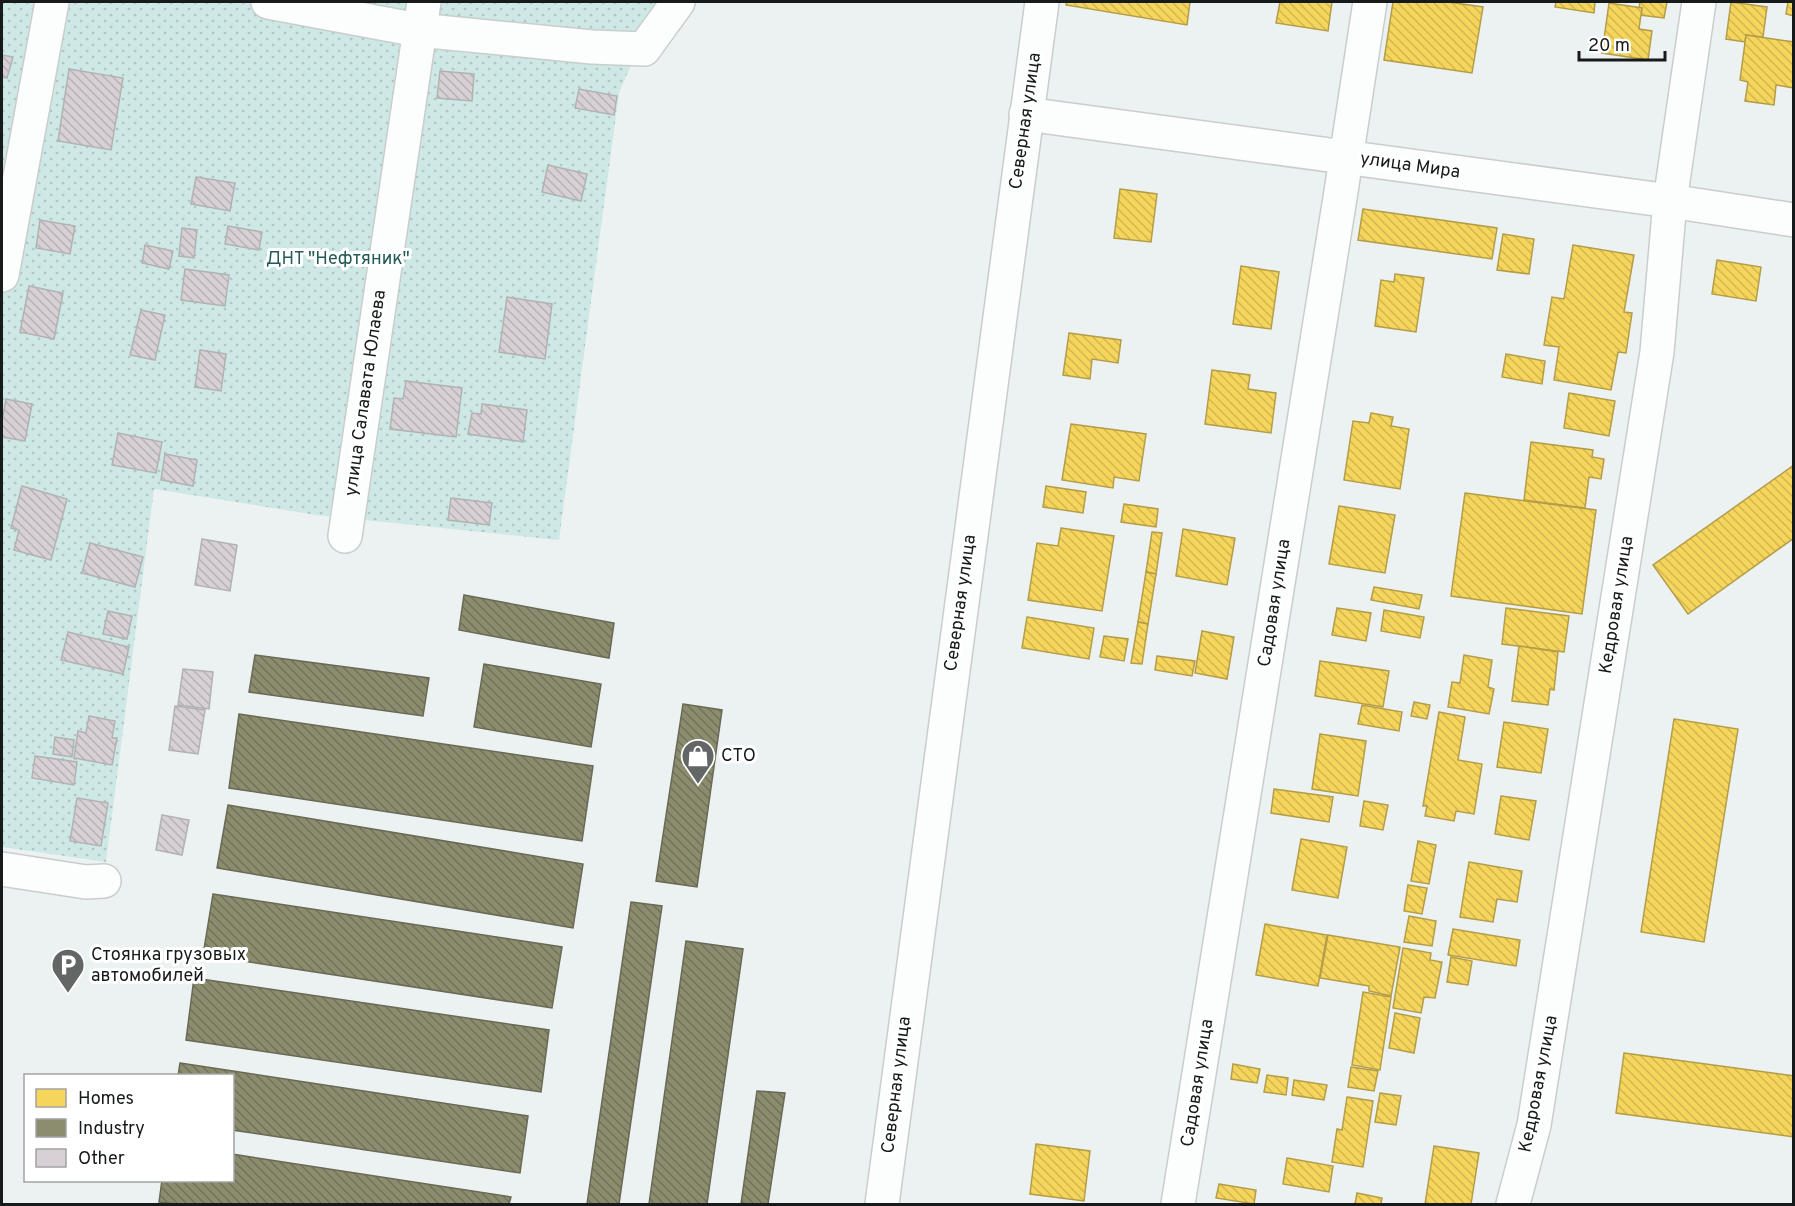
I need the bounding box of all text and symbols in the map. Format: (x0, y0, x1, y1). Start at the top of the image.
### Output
scale bar (1579, 24, 1664, 62)
text: 20 m (1588, 35, 1630, 58)
street label: Северная улица (1005, 51, 1047, 191)
street label: улица Мира (1358, 148, 1462, 184)
park label: ДНТ "Нефтяник" (266, 248, 410, 271)
street label: улица Салавата Юлаева (340, 288, 392, 498)
street label: Северная улица (940, 533, 982, 673)
street label: Кедровая улица (1595, 534, 1639, 676)
street label: Садовая улица (1254, 537, 1296, 669)
shop icon: СТО (680, 738, 716, 785)
place label: СТО (721, 745, 756, 768)
place label: Стоянка грузовых автомобилей (91, 944, 246, 988)
parking icon: Стоянка грузовых автомобилей (50, 947, 86, 994)
street label: Кедровая улица (1514, 1013, 1564, 1155)
street label: Северная улица (877, 1015, 917, 1155)
street label: Садовая улица (1177, 1017, 1219, 1149)
legend (24, 1074, 234, 1182)
text: Homes (78, 1088, 134, 1111)
text: Industry (78, 1118, 145, 1141)
text: Other (78, 1148, 125, 1171)

